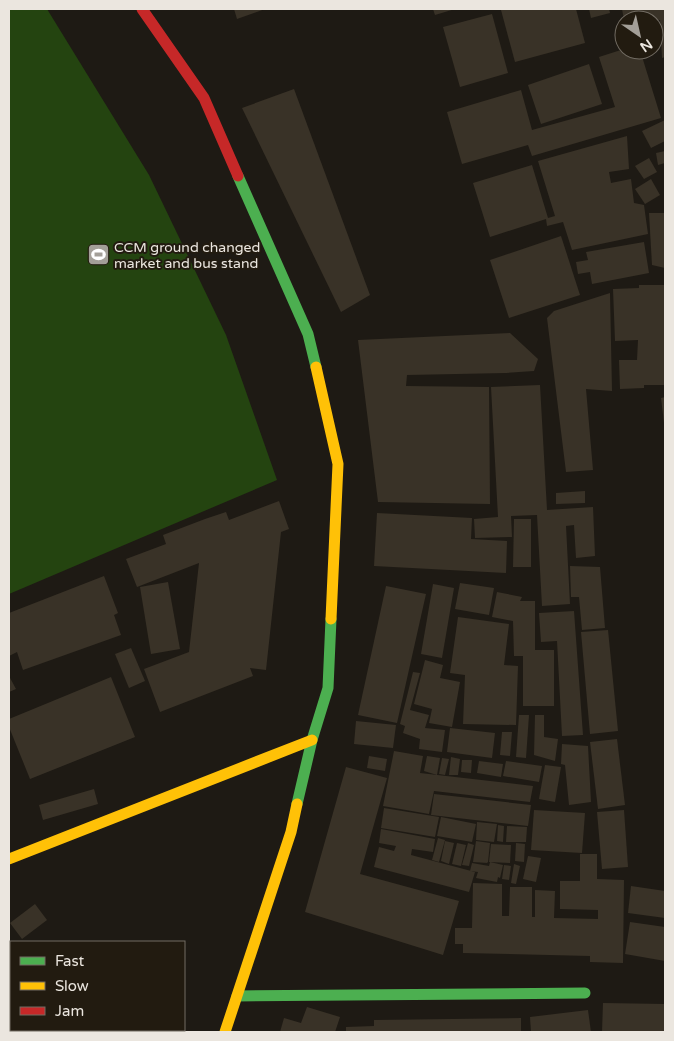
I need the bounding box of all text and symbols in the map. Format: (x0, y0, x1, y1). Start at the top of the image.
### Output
north arrow (614, 10, 664, 60)
text: N (637, 35, 655, 56)
place label: CCM ground changed market and bus stand (114, 239, 260, 272)
sports icon: CCM ground changed market and bus stand (86, 243, 110, 267)
legend (10, 941, 185, 1031)
text: Fast (55, 952, 85, 970)
text: Slow (55, 977, 89, 995)
text: Jam (55, 1002, 84, 1020)

